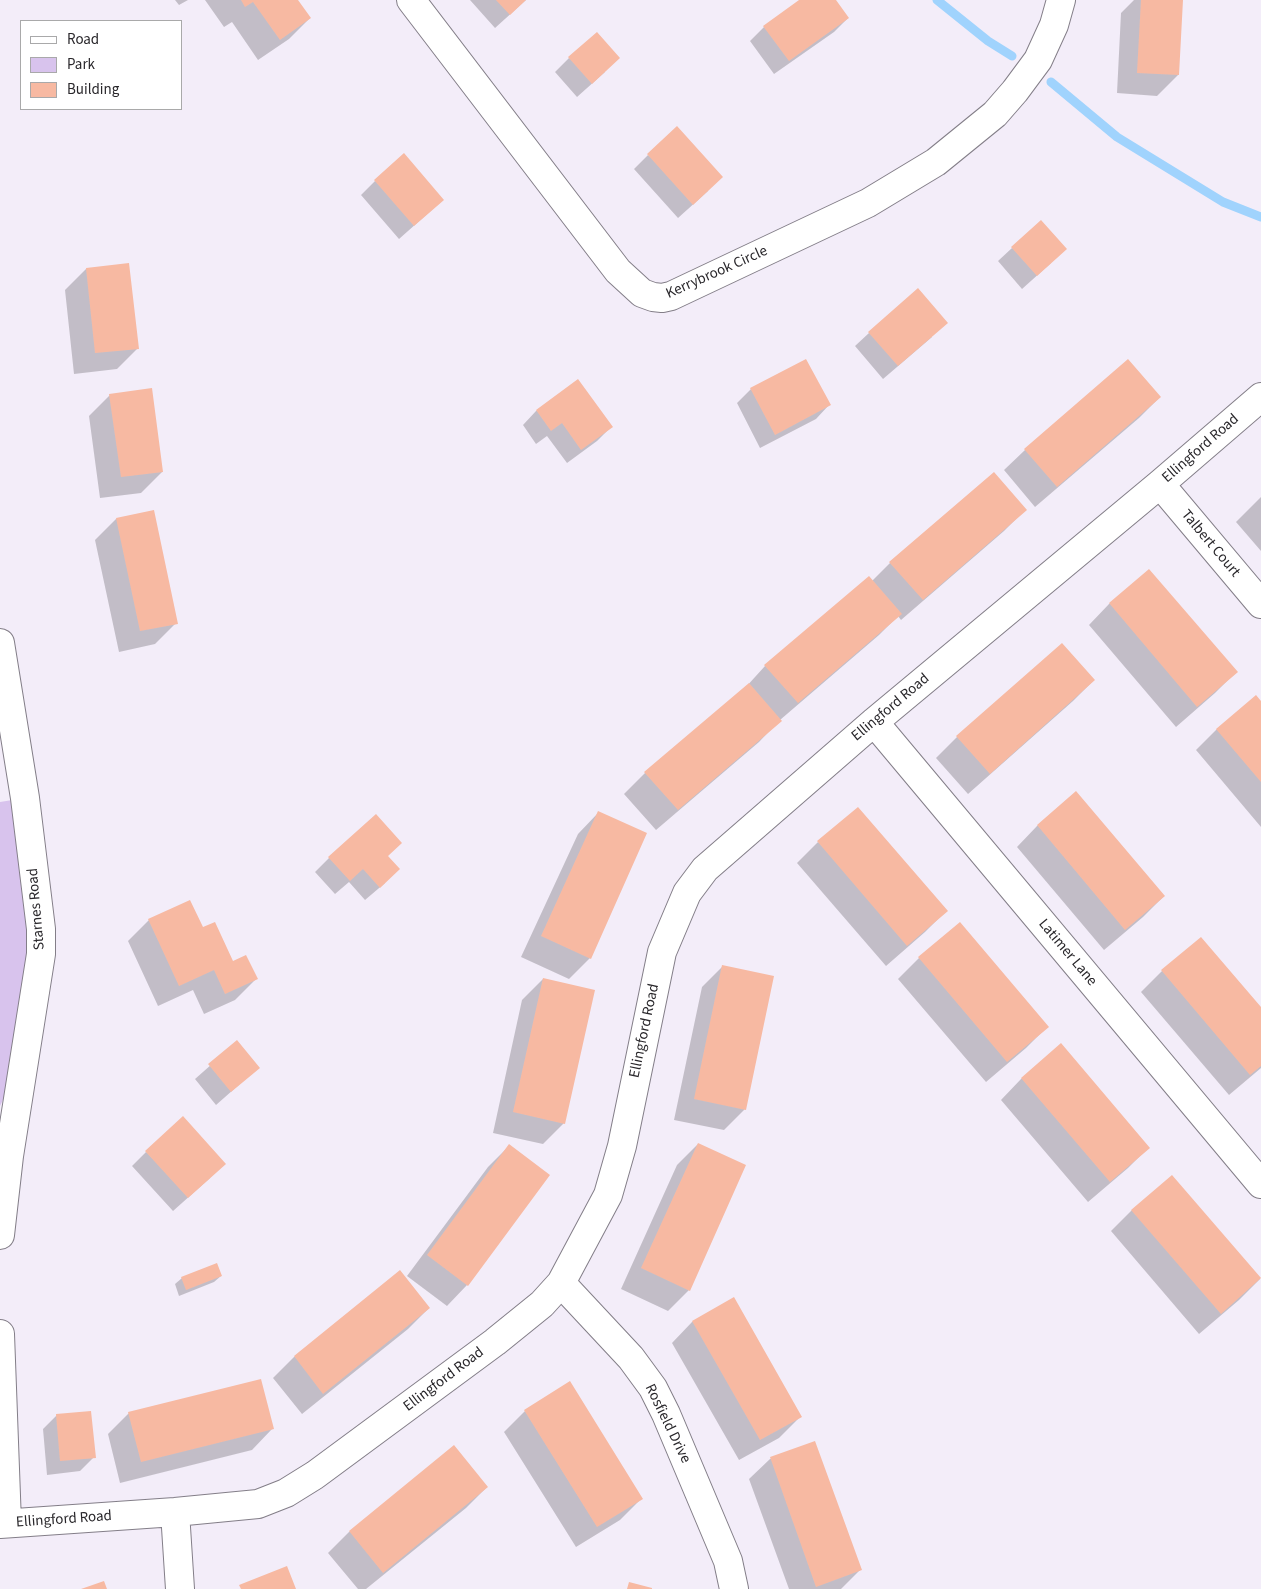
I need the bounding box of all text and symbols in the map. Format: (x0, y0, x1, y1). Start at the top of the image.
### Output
legend (20, 20, 182, 110)
text: Road (67, 29, 99, 50)
text: Park (67, 54, 95, 75)
text: Building (67, 79, 119, 100)
street label: Kerrybrook Circle (663, 243, 771, 303)
street label: Ellingford Road (1159, 411, 1243, 487)
street label: Talbert Court (1177, 507, 1243, 581)
street label: Ellingford Road (848, 670, 934, 746)
street label: Starnes Road (24, 867, 50, 951)
street label: Latimer Lane (1034, 916, 1100, 990)
street label: Ellingford Road (626, 982, 664, 1080)
street label: Ellingford Road (400, 1344, 488, 1416)
street label: Rosfield Drive (640, 1381, 694, 1467)
street label: Ellingford Road (16, 1508, 112, 1532)

